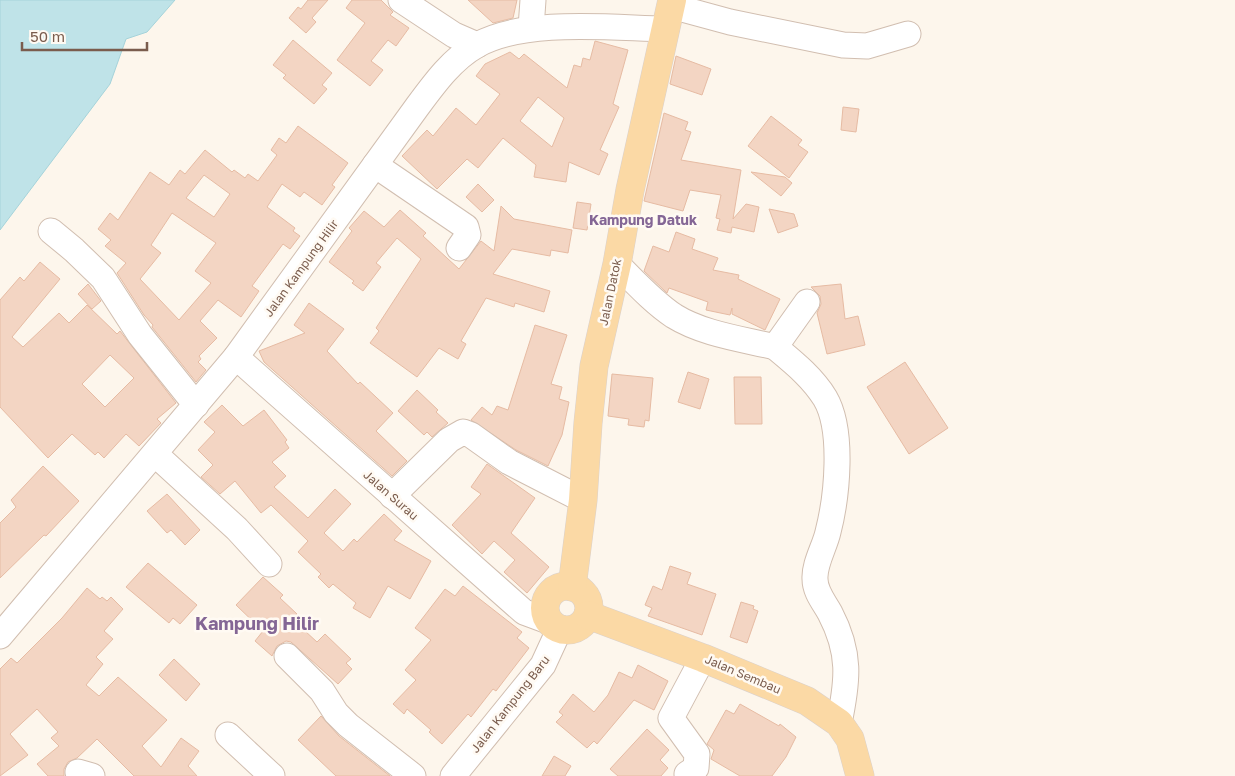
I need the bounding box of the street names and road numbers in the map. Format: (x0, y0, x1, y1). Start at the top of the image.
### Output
street label: Jalan Kampung Hilir (261, 216, 341, 320)
street label: Jalan Datok (596, 257, 624, 327)
street label: Jalan Surau (360, 467, 422, 523)
street label: Jalan Sembau (703, 651, 783, 697)
street label: Jalan Kampung Baru (467, 652, 553, 756)

